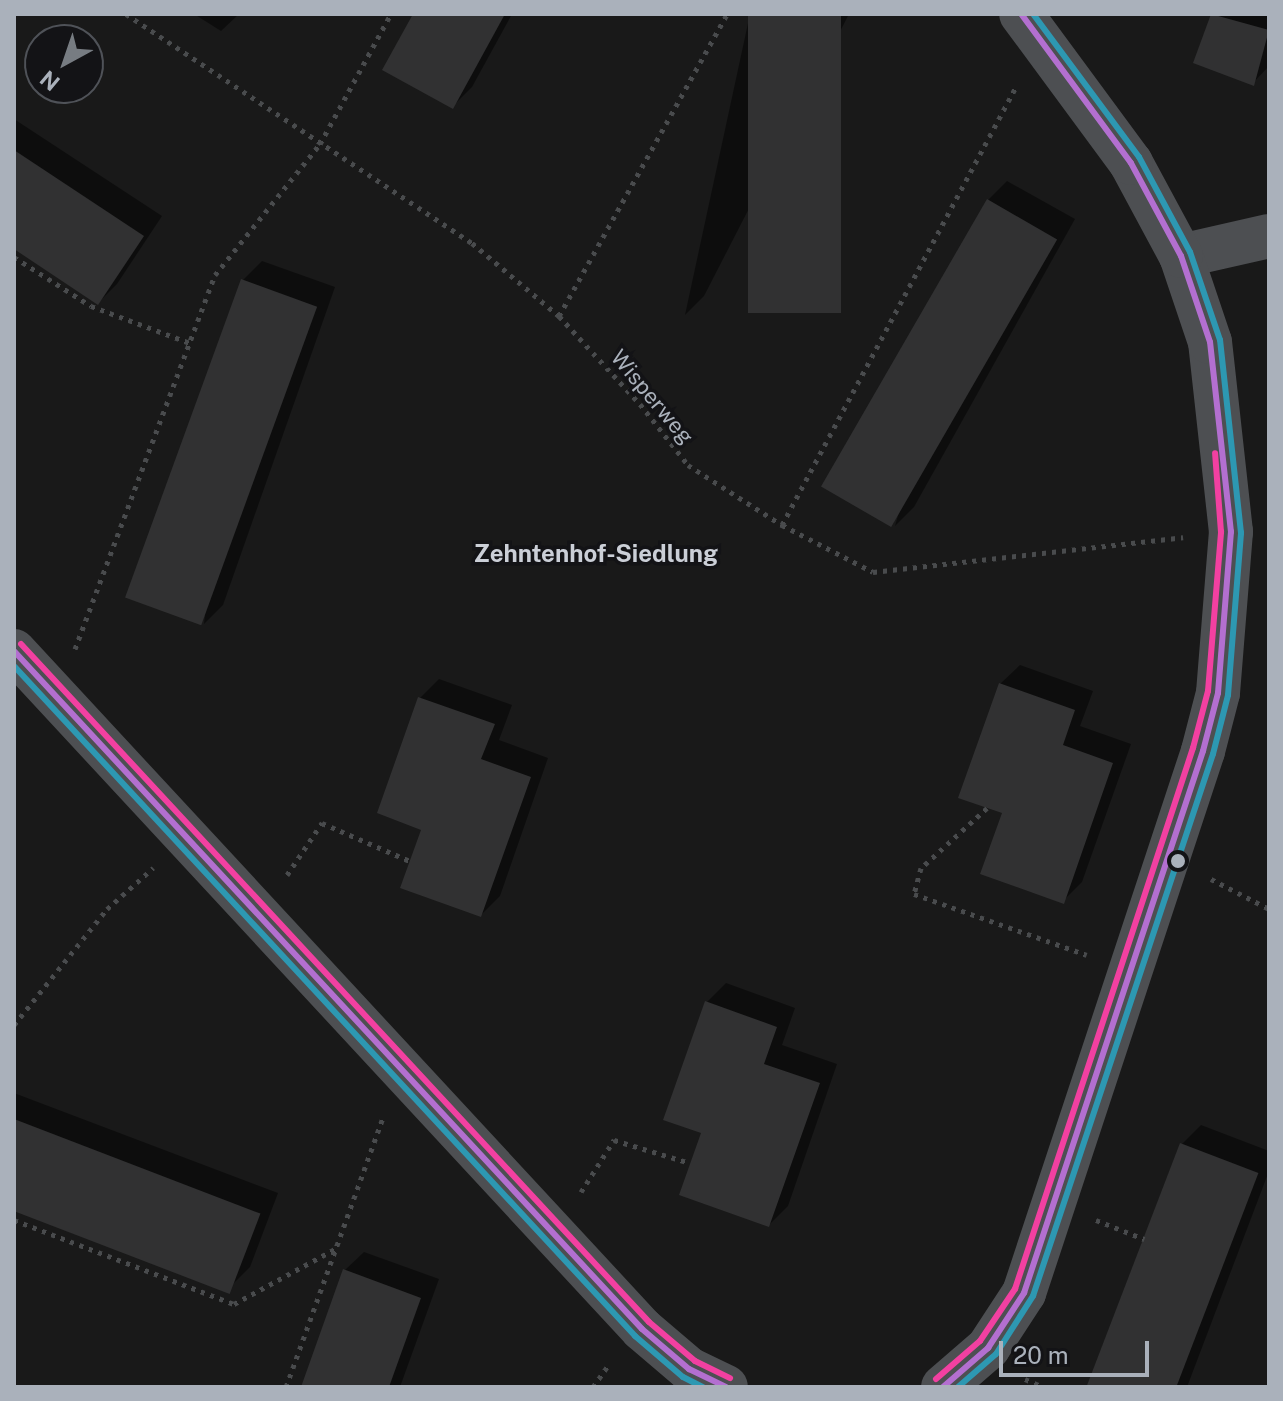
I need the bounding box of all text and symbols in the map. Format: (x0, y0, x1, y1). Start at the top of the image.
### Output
north arrow (24, 24, 104, 104)
text: N (35, 65, 65, 96)
street label: Wisperweg (605, 344, 699, 450)
district label: Zehntenhof-Siedlung (474, 540, 718, 568)
unlabelled marker (1170, 853, 1186, 869)
scale bar (1003, 1325, 1153, 1375)
text: 20 m (1013, 1341, 1069, 1369)

